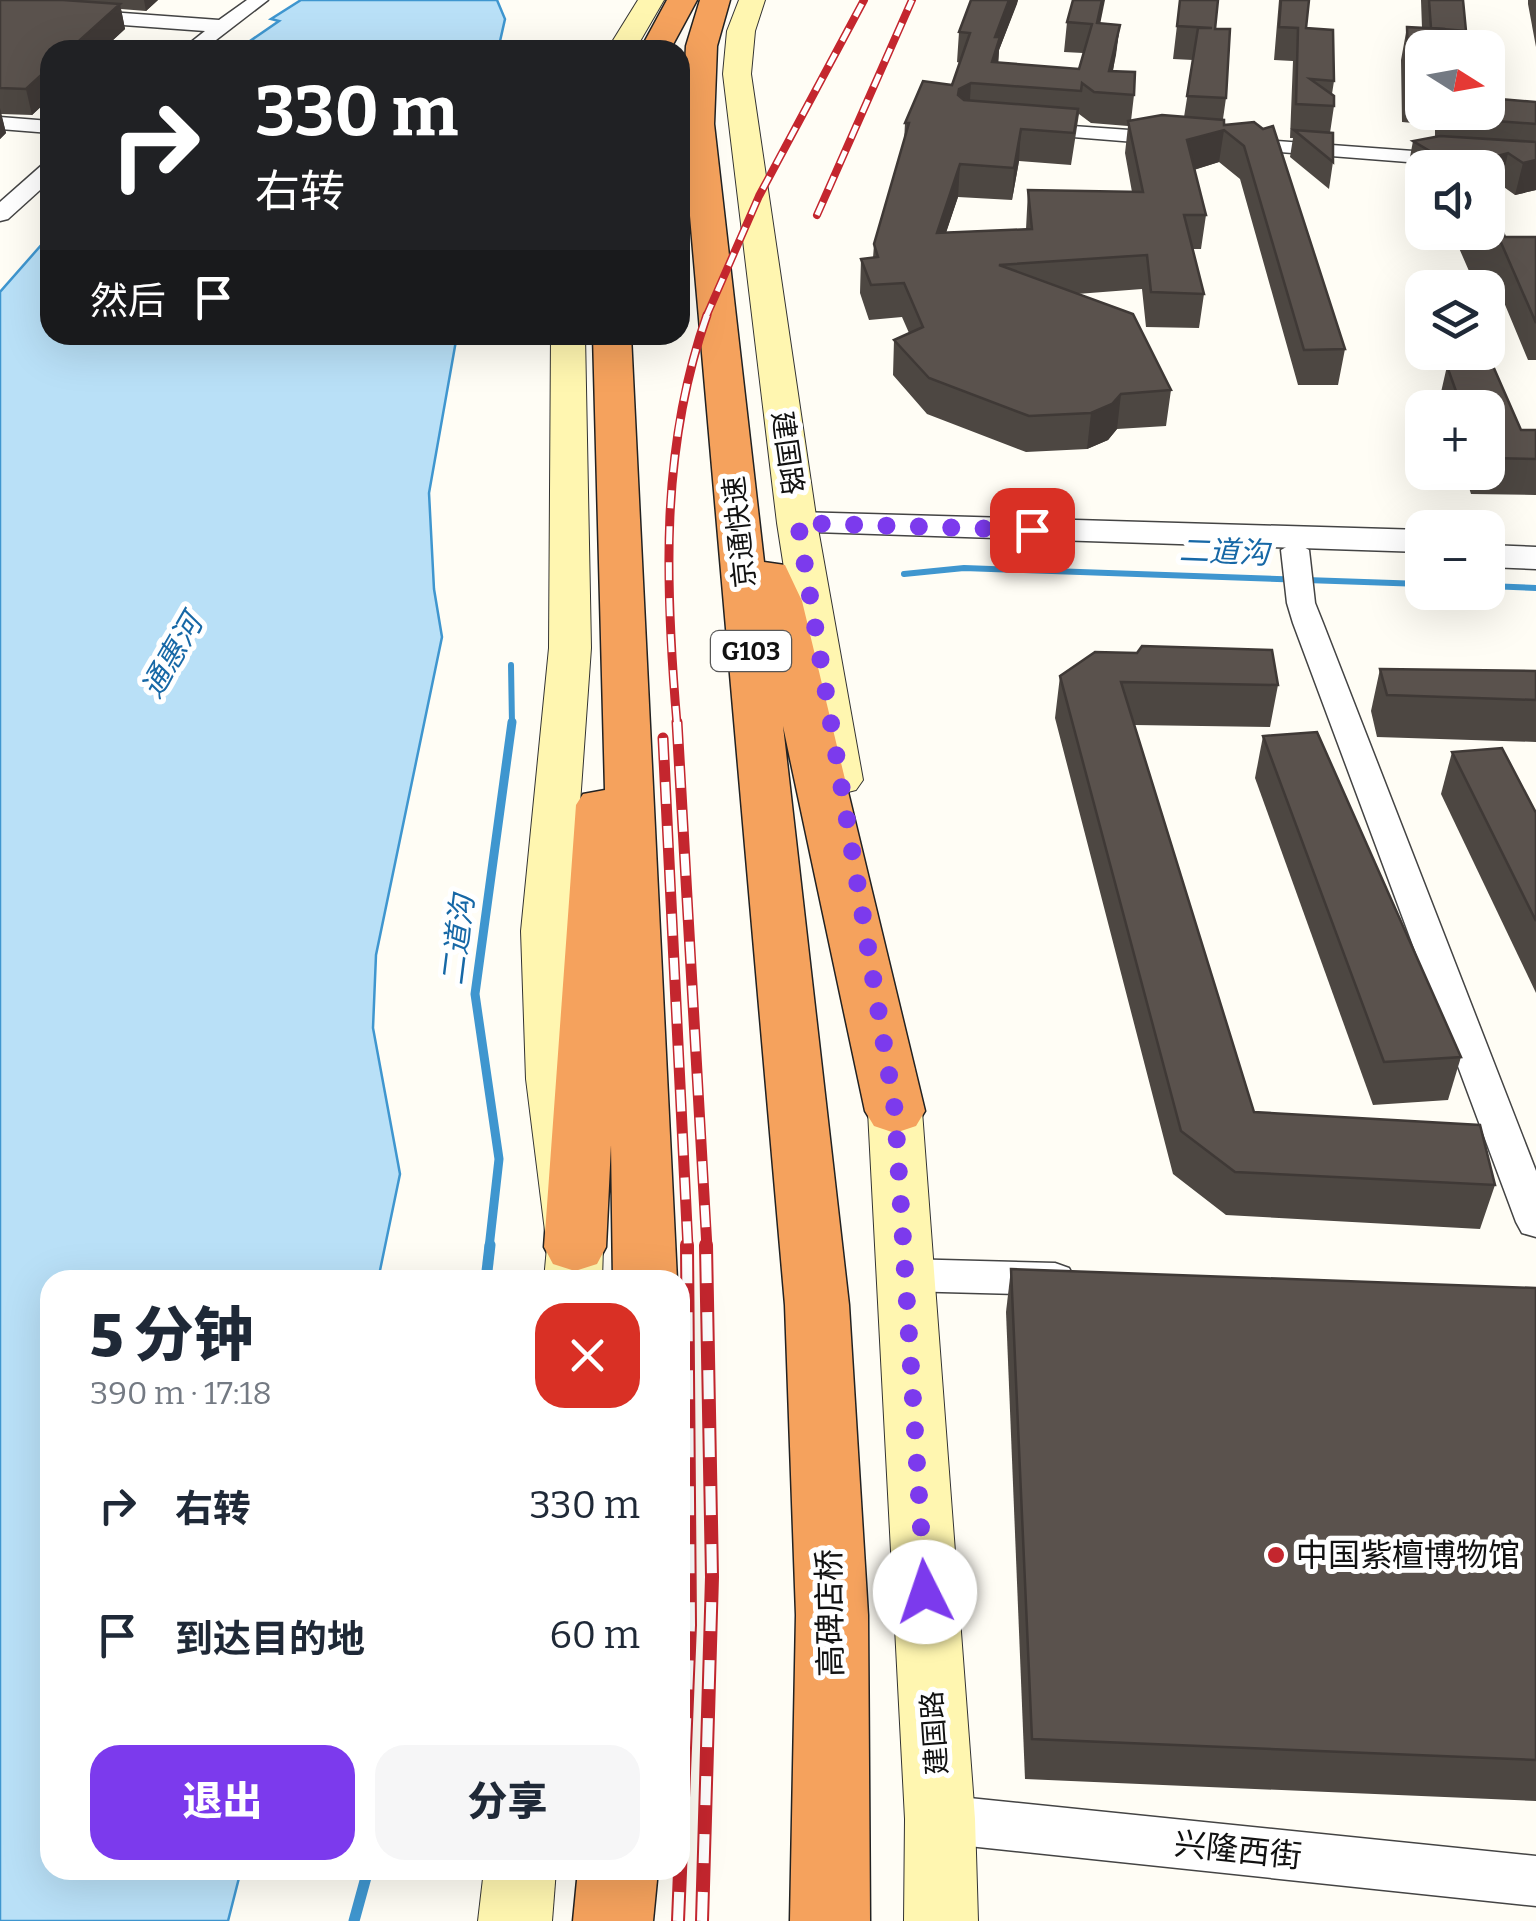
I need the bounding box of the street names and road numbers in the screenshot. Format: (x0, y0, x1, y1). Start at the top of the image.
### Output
street label: 建国路 (765, 409, 810, 497)
street label: 京通快速 (717, 475, 762, 589)
road number: G103 (711, 631, 791, 671)
street label: 高碑店桥 (810, 1549, 850, 1677)
street label: 建国路 (915, 1690, 954, 1776)
street label: 兴隆西街 (1172, 1824, 1304, 1876)

